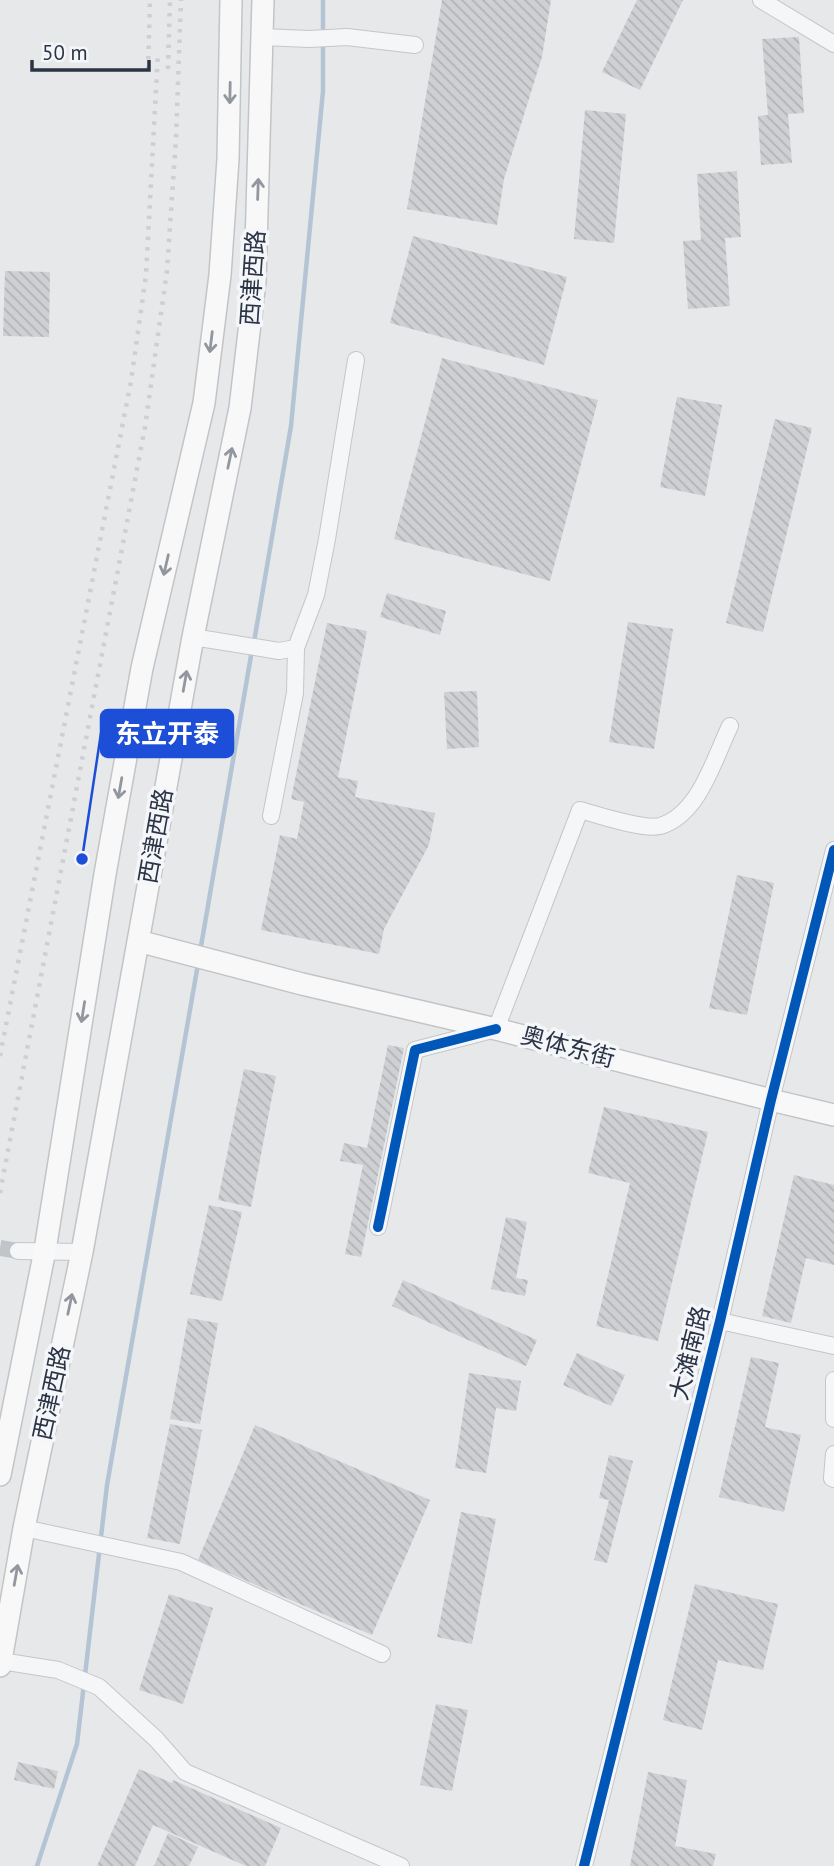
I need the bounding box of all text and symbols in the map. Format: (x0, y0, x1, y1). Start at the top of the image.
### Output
scale bar (32, 28, 149, 72)
text: 50 m (42, 39, 88, 66)
one-way arrow (223, 81, 236, 104)
one-way arrow (252, 178, 265, 201)
street label: 西津西路 (234, 229, 271, 327)
one-way arrow (205, 331, 218, 353)
one-way arrow (223, 447, 237, 470)
one-way arrow (159, 553, 172, 576)
one-way arrow (179, 670, 192, 693)
callout: 东立开泰 (101, 710, 233, 757)
text: 东立开泰 (115, 717, 219, 750)
one-way arrow (113, 776, 127, 799)
street label: 西津西路 (132, 786, 179, 886)
one-way arrow (76, 1000, 89, 1023)
street label: 奥体东街 (518, 1019, 619, 1074)
one-way arrow (64, 1293, 78, 1316)
street label: 大滩南路 (663, 1303, 716, 1403)
street label: 西津西路 (26, 1343, 77, 1443)
one-way arrow (10, 1564, 23, 1587)

